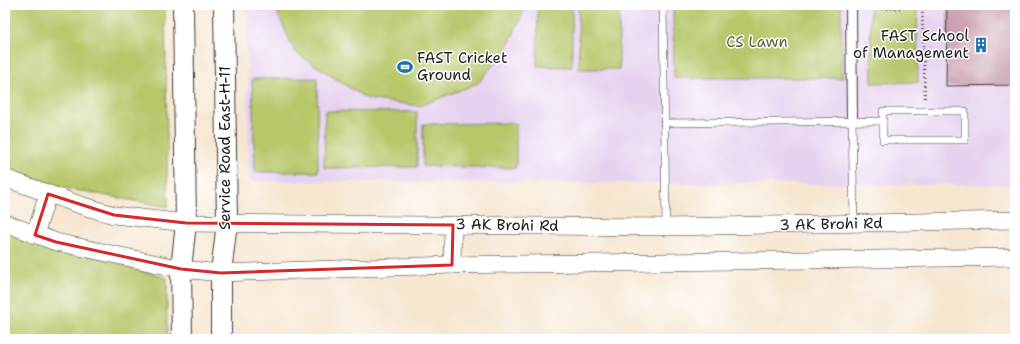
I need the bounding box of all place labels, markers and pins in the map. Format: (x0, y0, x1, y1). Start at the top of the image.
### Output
place label: FAST School of Management (853, 26, 969, 63)
building icon: FAST School of Management (972, 36, 990, 54)
place label: FAST Cricket Ground (417, 48, 507, 85)
sports icon: FAST Cricket Ground (396, 58, 414, 76)

